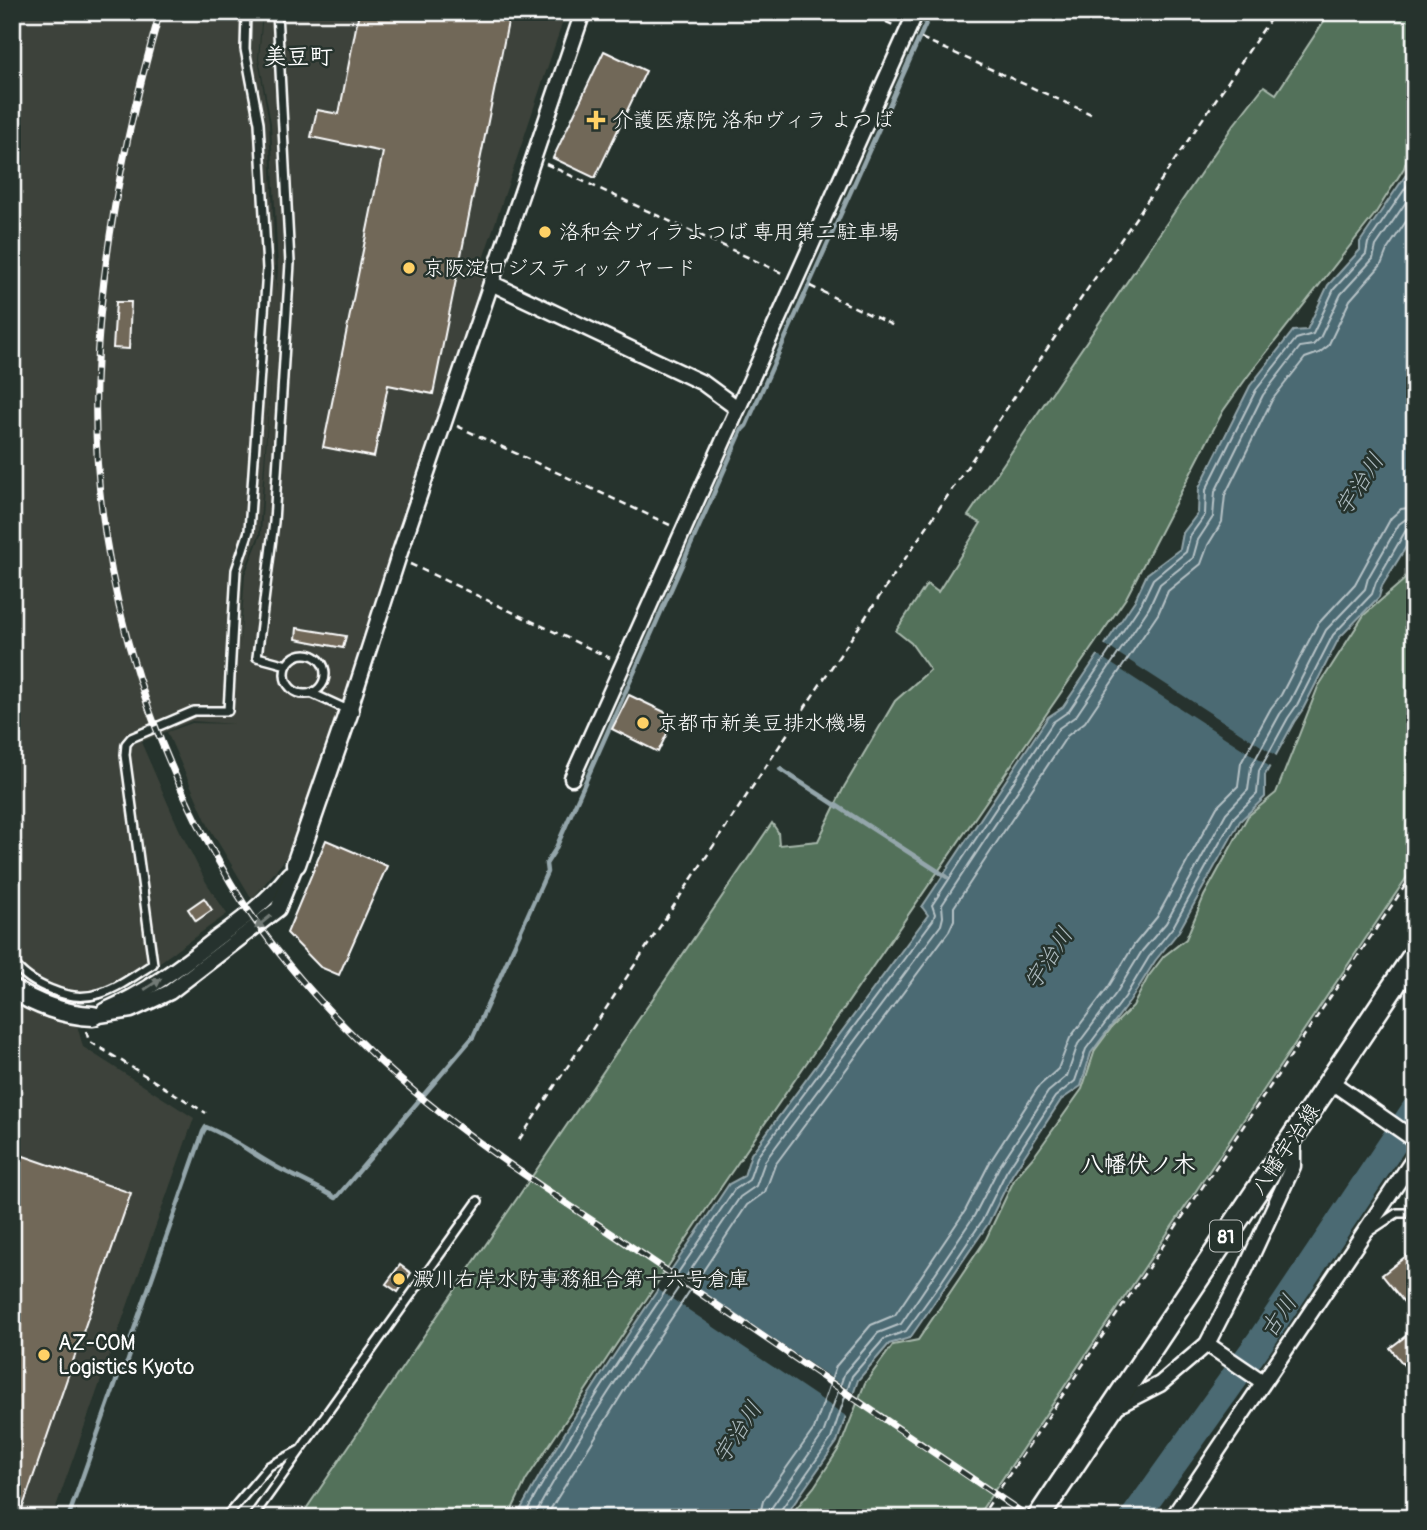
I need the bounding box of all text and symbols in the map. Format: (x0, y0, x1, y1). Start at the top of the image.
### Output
district label: 美豆町 (264, 42, 333, 71)
place label: 介護医療院 洛和ヴィラ よつば (612, 107, 894, 134)
marker: 介護医療院 洛和ヴィラ よつば (586, 110, 606, 130)
place label: 洛和会ヴィラよつば 専用第二駐車場 (559, 219, 900, 246)
marker: 洛和会ヴィラよつば 専用第二駐車場 (537, 224, 553, 240)
place label: 京阪淀ロジスティックヤード (423, 255, 696, 282)
marker: 京阪淀ロジスティックヤード (401, 260, 417, 276)
water label: 宇治川 (1328, 447, 1390, 521)
place label: 京都市新美豆排水機場 (657, 710, 867, 737)
marker: 京都市新美豆排水機場 (635, 715, 651, 731)
one-way arrow (254, 914, 271, 929)
water label: 宇治川 (1017, 921, 1079, 995)
one-way arrow (144, 977, 162, 991)
street label: 八幡宇治線 (1245, 1098, 1326, 1200)
district label: 八幡伏ノ木 (1081, 1150, 1196, 1179)
road number: 81 (1210, 1220, 1242, 1252)
place label: 澱川右岸水防事務組合第十六号倉庫 (413, 1266, 749, 1293)
marker: 澱川右岸水防事務組合第十六号倉庫 (391, 1271, 407, 1287)
water label: 古川 (1254, 1289, 1303, 1343)
place label: AZ-COM Logistics Kyoto (58, 1330, 194, 1381)
marker: AZ-COM Logistics Kyoto (36, 1347, 52, 1363)
water label: 宇治川 (706, 1395, 768, 1469)

